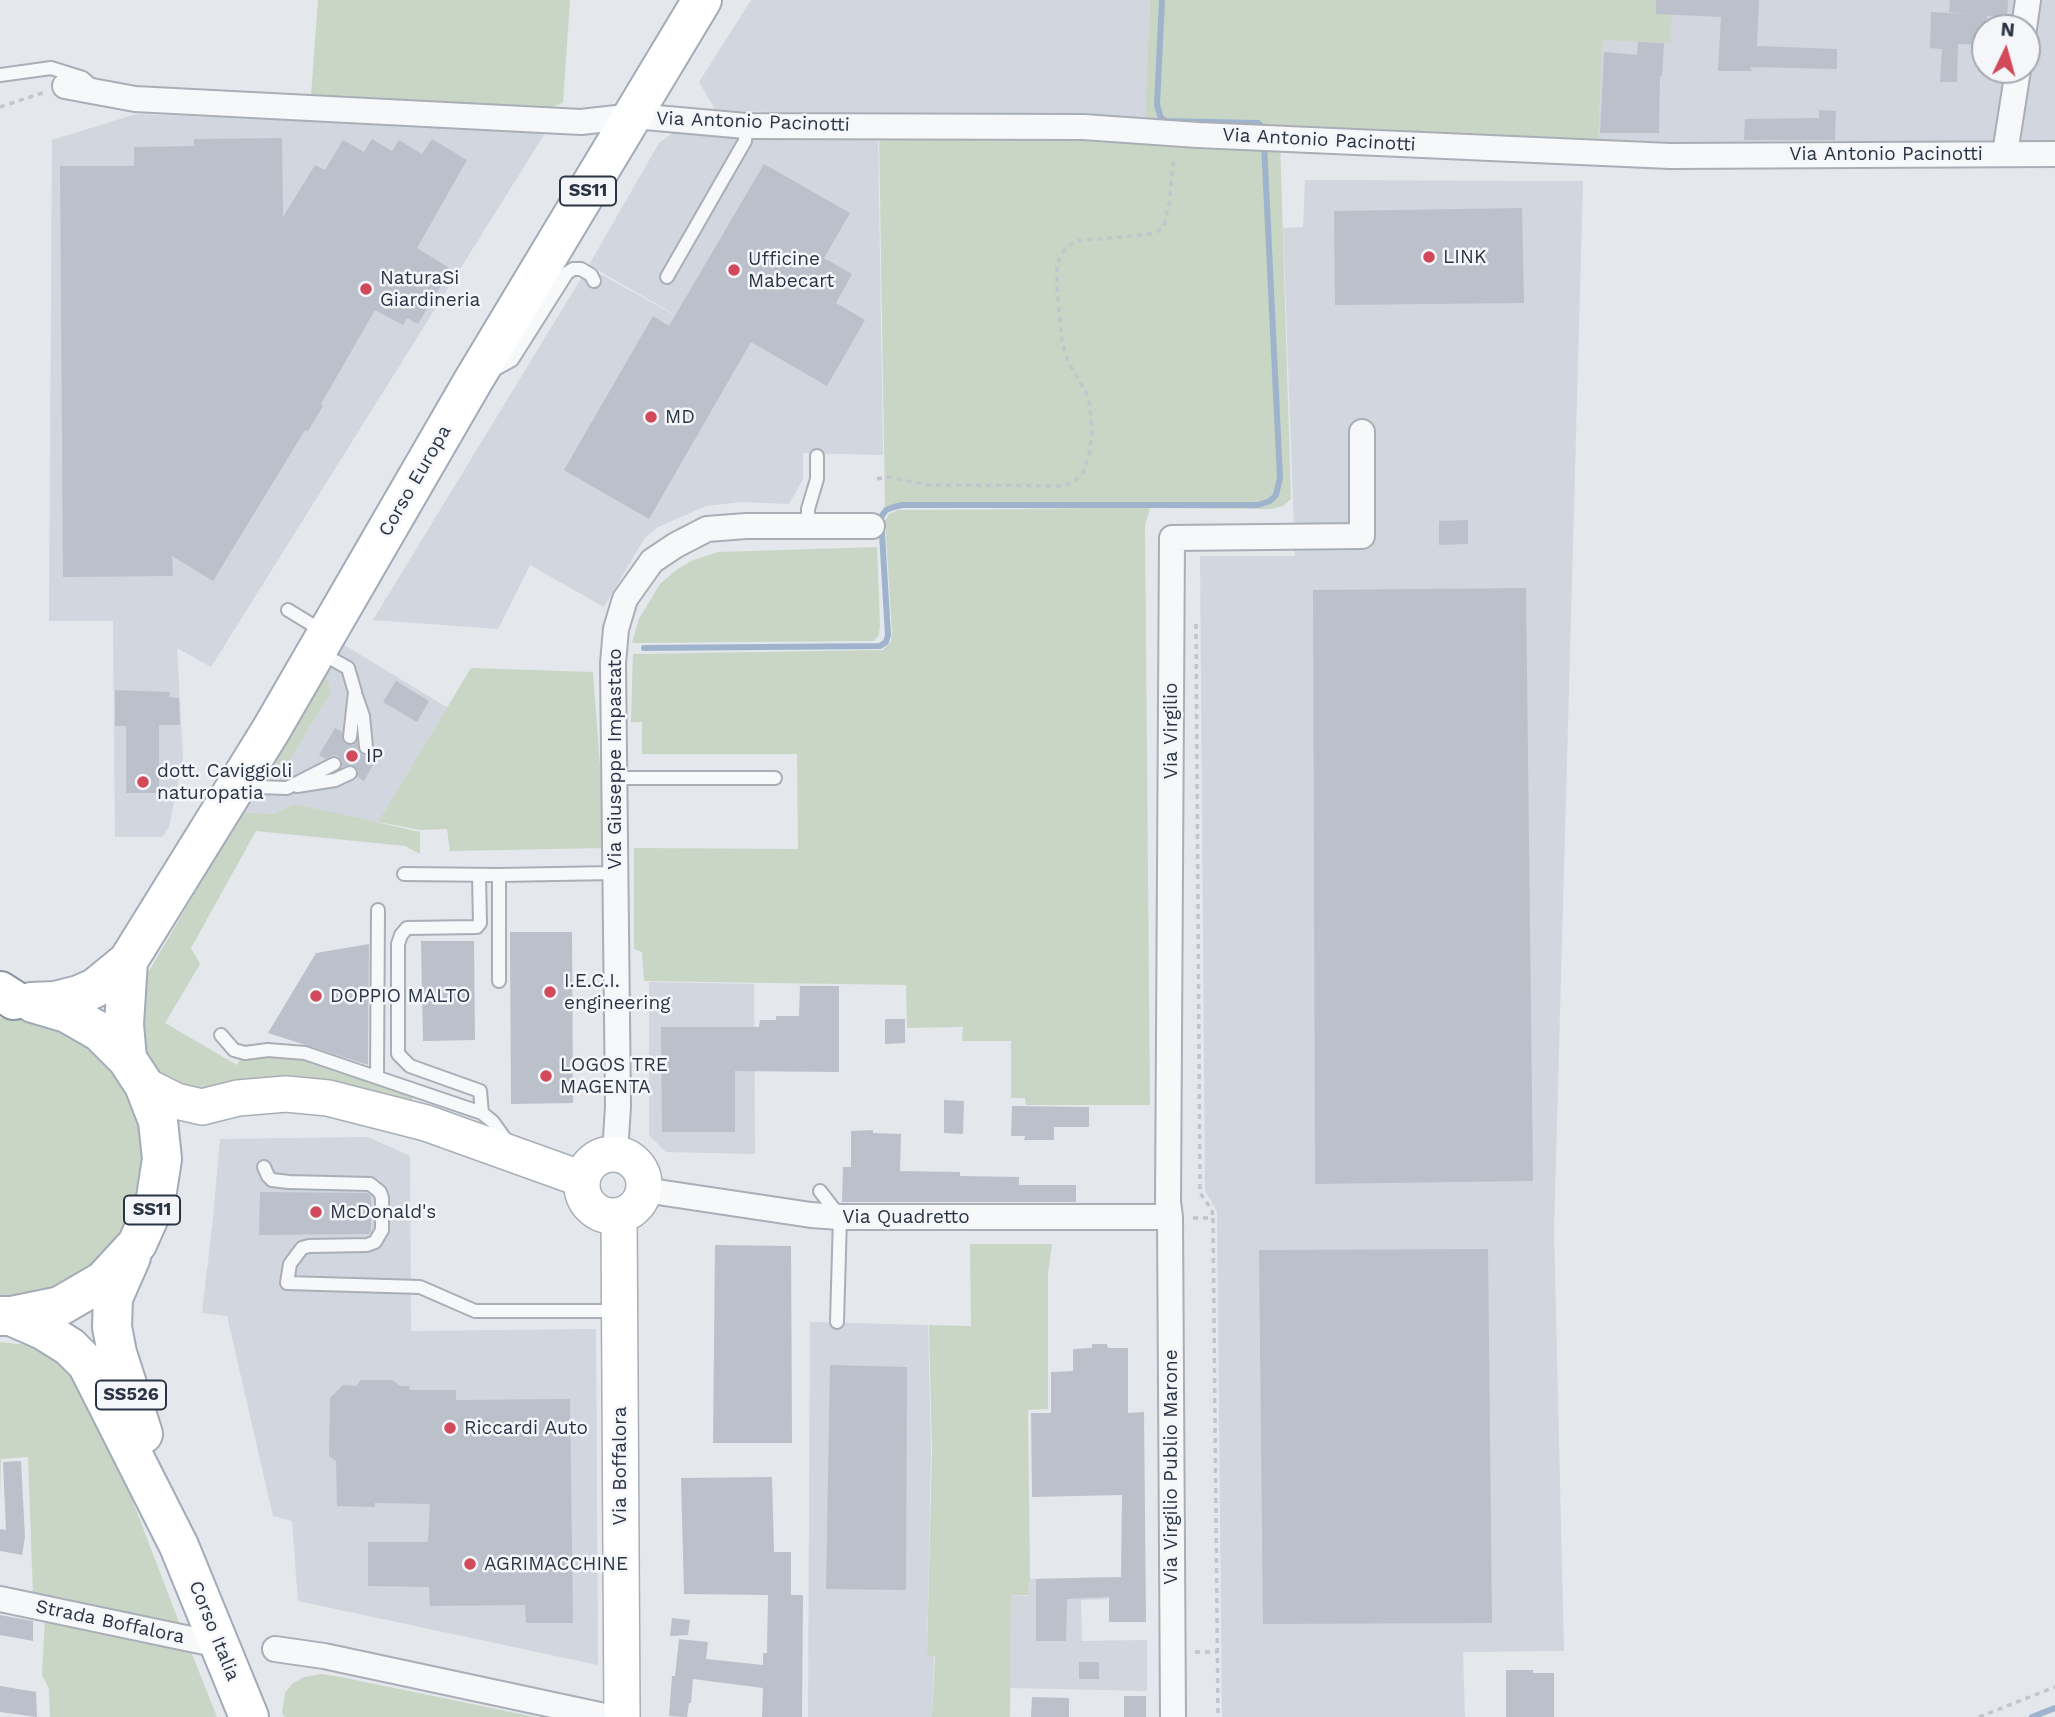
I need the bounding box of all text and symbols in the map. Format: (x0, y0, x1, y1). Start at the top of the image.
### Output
north arrow (1971, 14, 2041, 84)
text: N (2000, 18, 2016, 42)
street label: Via Antonio Pacinotti (656, 107, 850, 137)
street label: Via Antonio Pacinotti (1222, 124, 1416, 156)
street label: Via Antonio Pacinotti (1789, 143, 1983, 165)
road number: SS11 (560, 176, 616, 206)
place label: LINK (1443, 246, 1486, 268)
place label: Ufficine Mabecart (748, 248, 834, 292)
marker: LINK (1421, 249, 1437, 265)
marker: Ufficine Mabecart (726, 262, 742, 278)
place label: NaturaSi Giardineria (380, 267, 480, 311)
marker: NaturaSi Giardineria (358, 281, 374, 297)
place label: MD (665, 406, 695, 428)
marker: MD (643, 409, 659, 425)
street label: Corso Europa (374, 421, 456, 541)
street label: Via Giuseppe Impastato (604, 648, 626, 870)
street label: Via Virgilio (1160, 683, 1182, 779)
place label: IP (366, 745, 383, 767)
marker: IP (344, 748, 360, 764)
place label: dott. Caviggioli naturopatia (157, 760, 292, 804)
marker: dott. Caviggioli naturopatia (135, 774, 151, 790)
place label: I.E.C.I. engineering (564, 970, 670, 1014)
marker: I.E.C.I. engineering (542, 984, 558, 1000)
place label: DOPPIO MALTO (330, 985, 470, 1007)
marker: DOPPIO MALTO (308, 988, 324, 1004)
place label: LOGOS TRE MAGENTA (560, 1054, 668, 1098)
marker: LOGOS TRE MAGENTA (538, 1068, 554, 1084)
road number: SS11 (124, 1196, 180, 1224)
place label: McDonald's (330, 1201, 436, 1223)
marker: McDonald's (308, 1204, 324, 1220)
street label: Via Quadretto (842, 1206, 970, 1228)
street label: Via Virgilio Publio Marone (1160, 1349, 1182, 1585)
road number: SS526 (96, 1380, 166, 1410)
street label: Via Boffalora (609, 1407, 631, 1525)
place label: Riccardi Auto (464, 1417, 588, 1439)
marker: Riccardi Auto (442, 1420, 458, 1436)
place label: AGRIMACCHINE (484, 1553, 628, 1575)
marker: AGRIMACCHINE (462, 1556, 478, 1572)
street label: Corso Italia (184, 1578, 244, 1684)
street label: Strada Boffalora (33, 1595, 187, 1649)

